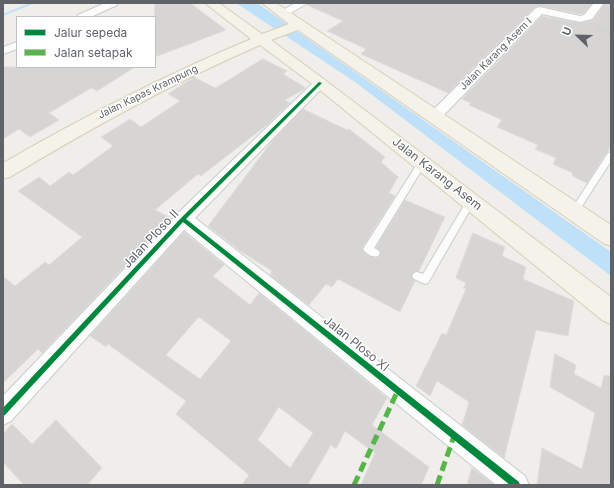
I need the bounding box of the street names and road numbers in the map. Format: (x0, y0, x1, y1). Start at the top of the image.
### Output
street label: Jalan Karang Asem I (457, 15, 535, 93)
street label: Jalan Kapas Krampung (96, 63, 200, 121)
street label: Jalan Karang Asem (389, 135, 485, 213)
street label: Jalan Ploso II (120, 207, 182, 271)
street label: Jalan Ploso XI (320, 313, 392, 375)

